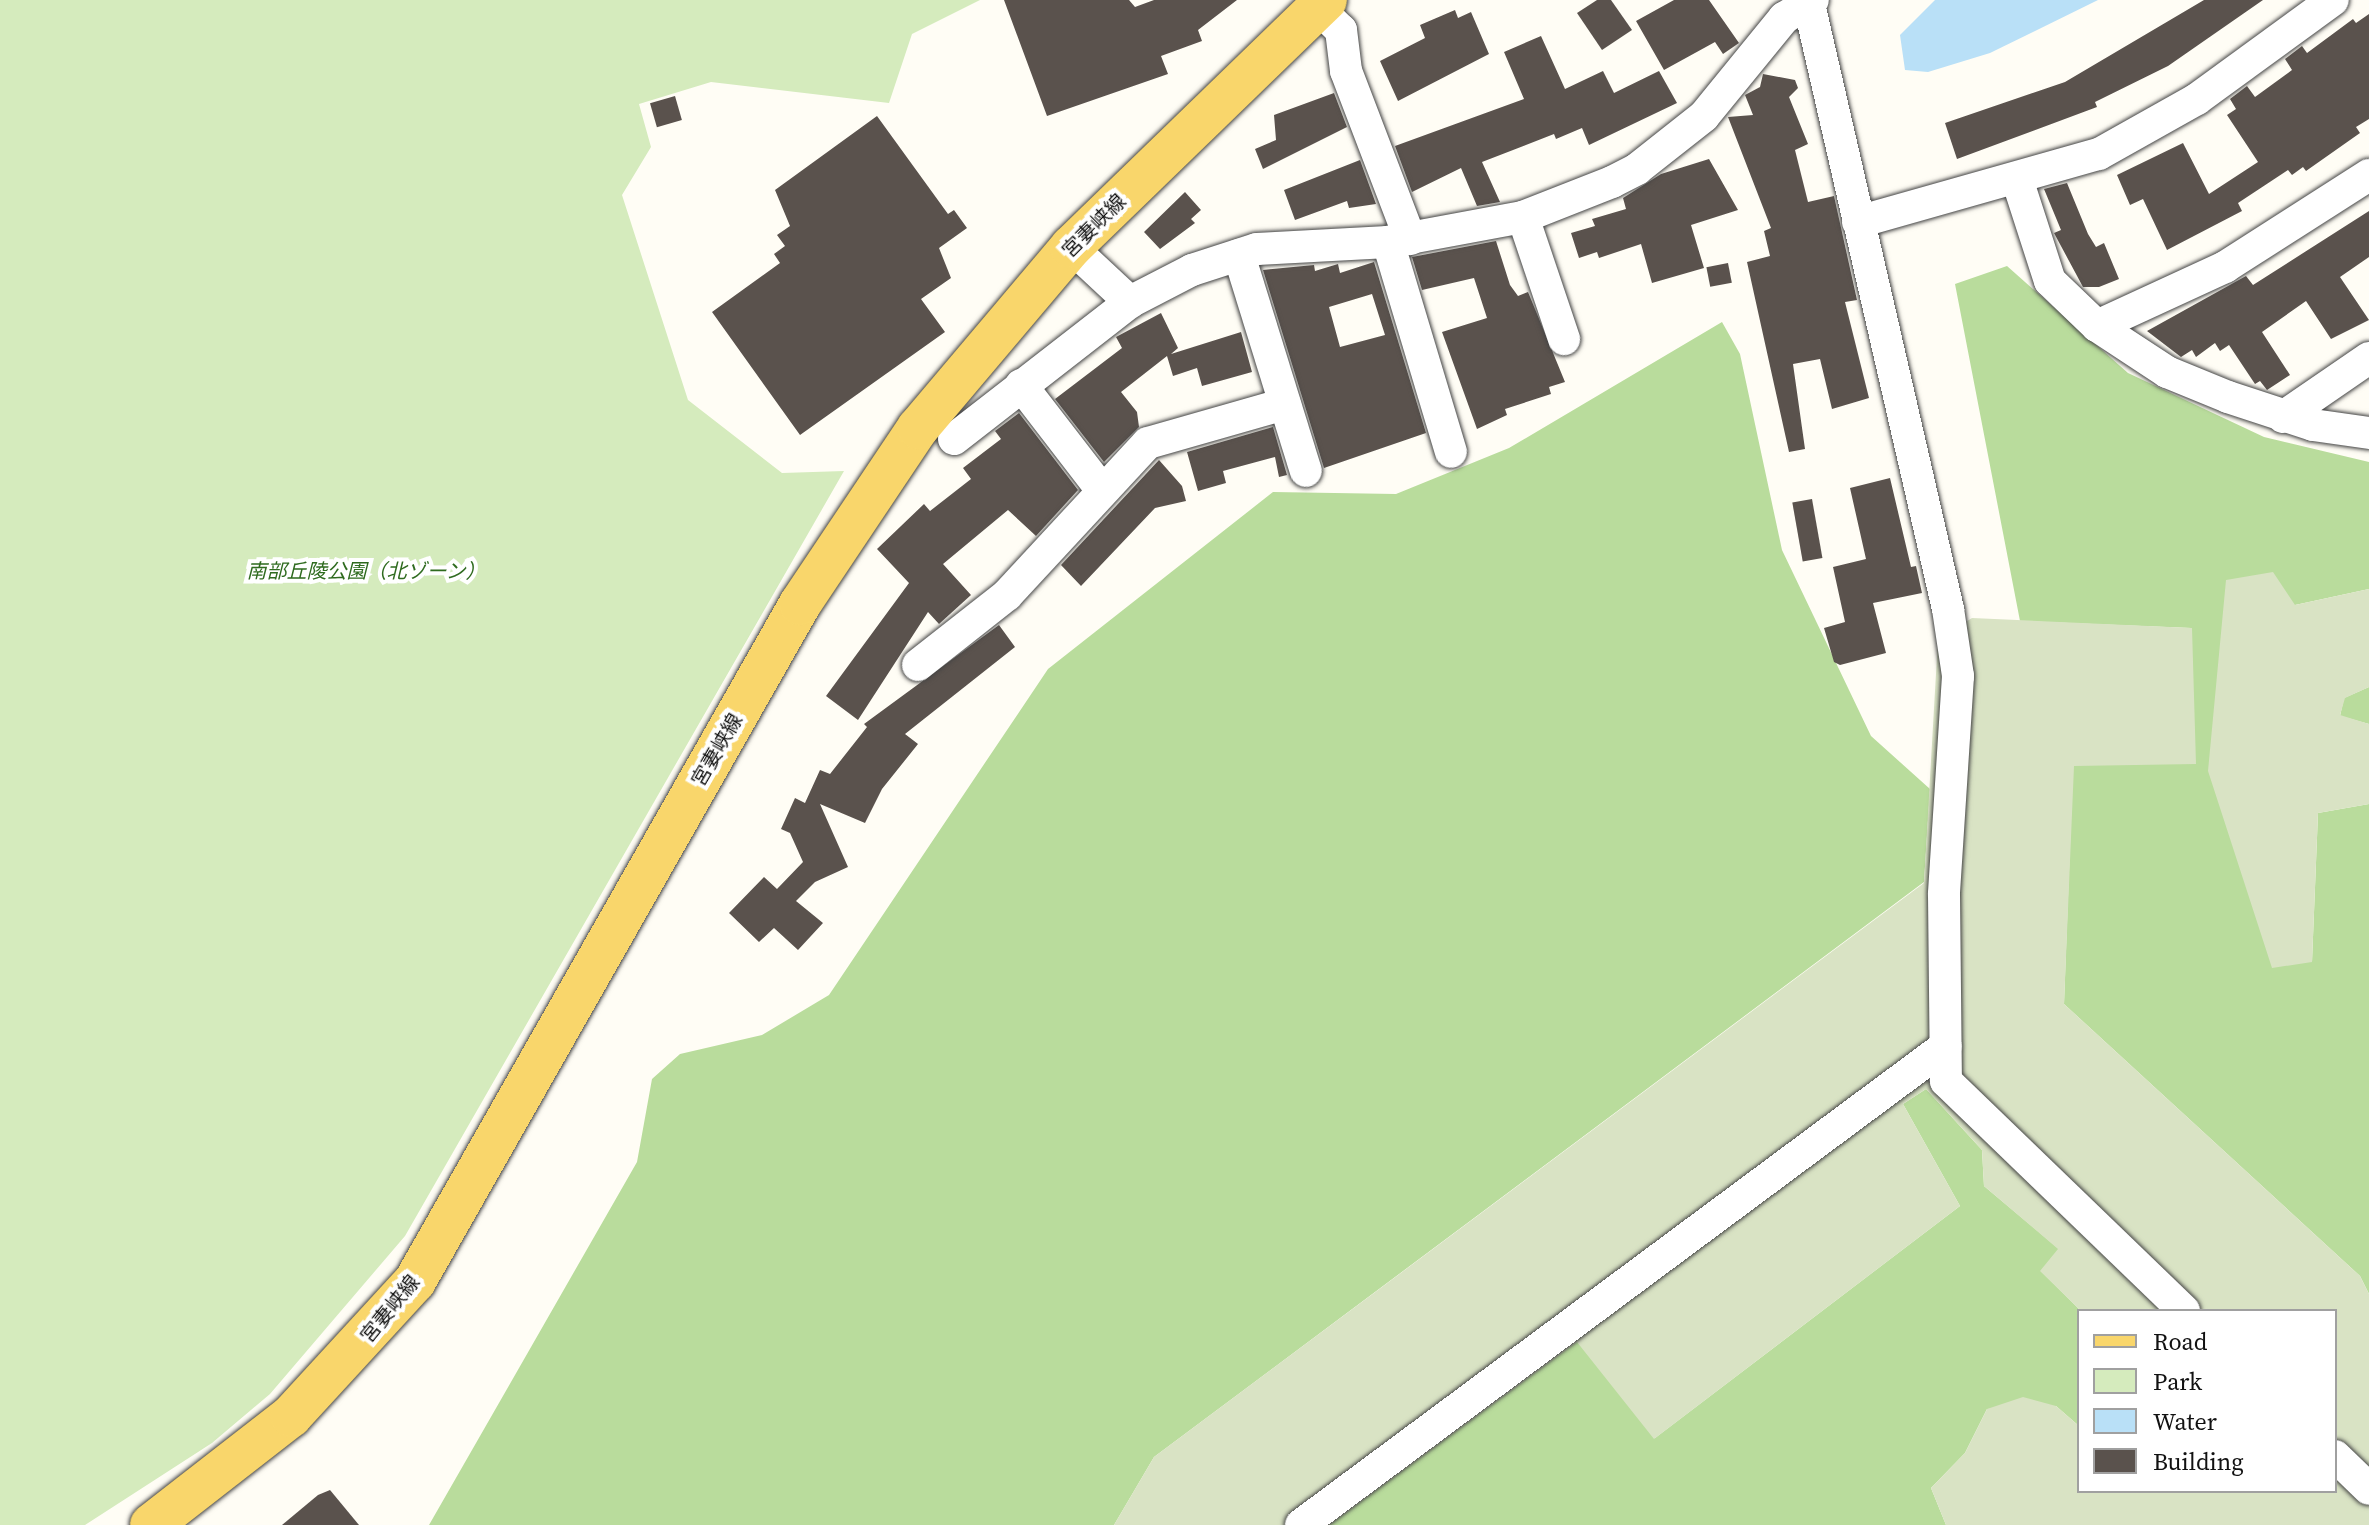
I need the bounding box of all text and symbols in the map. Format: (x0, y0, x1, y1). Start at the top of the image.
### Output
street label: 宮妻峡線 (1057, 189, 1131, 263)
park label: 南部丘陵公園（北ゾーン） (246, 559, 486, 583)
street label: 宮妻峡線 (687, 709, 747, 791)
street label: 宮妻峡線 (356, 1270, 424, 1348)
legend (2077, 1309, 2337, 1493)
text: Road (2153, 1325, 2207, 1358)
text: Park (2153, 1365, 2202, 1398)
text: Water (2153, 1405, 2217, 1438)
text: Building (2153, 1445, 2244, 1478)

